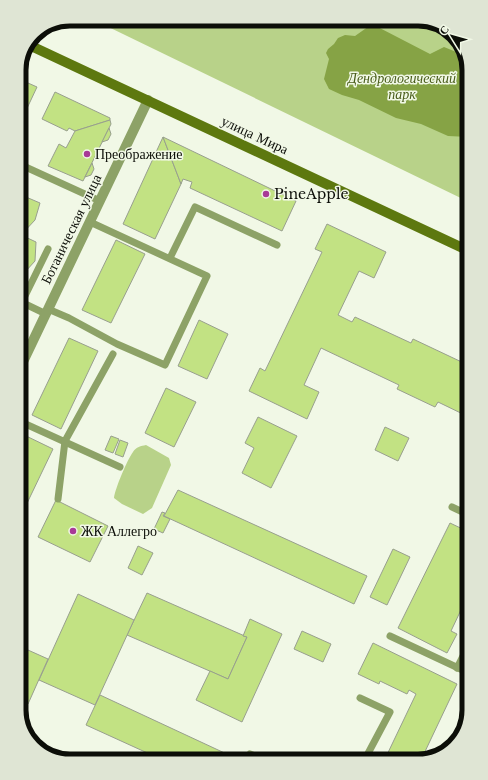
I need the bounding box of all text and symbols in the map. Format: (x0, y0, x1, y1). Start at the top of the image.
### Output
north arrow (432, 16, 472, 56)
text: С (436, 23, 452, 37)
park label: Дендрологический парк (346, 69, 456, 103)
street label: улица Мира (219, 112, 292, 159)
place label: Преображение (95, 145, 183, 163)
marker: Преображение (82, 149, 92, 159)
street label: Ботаническая улица (37, 170, 106, 287)
place label: PineApple (274, 185, 348, 203)
marker: PineApple (261, 189, 271, 199)
place label: ЖК Аллегро (81, 522, 157, 540)
marker: ЖК Аллегро (68, 526, 78, 536)

